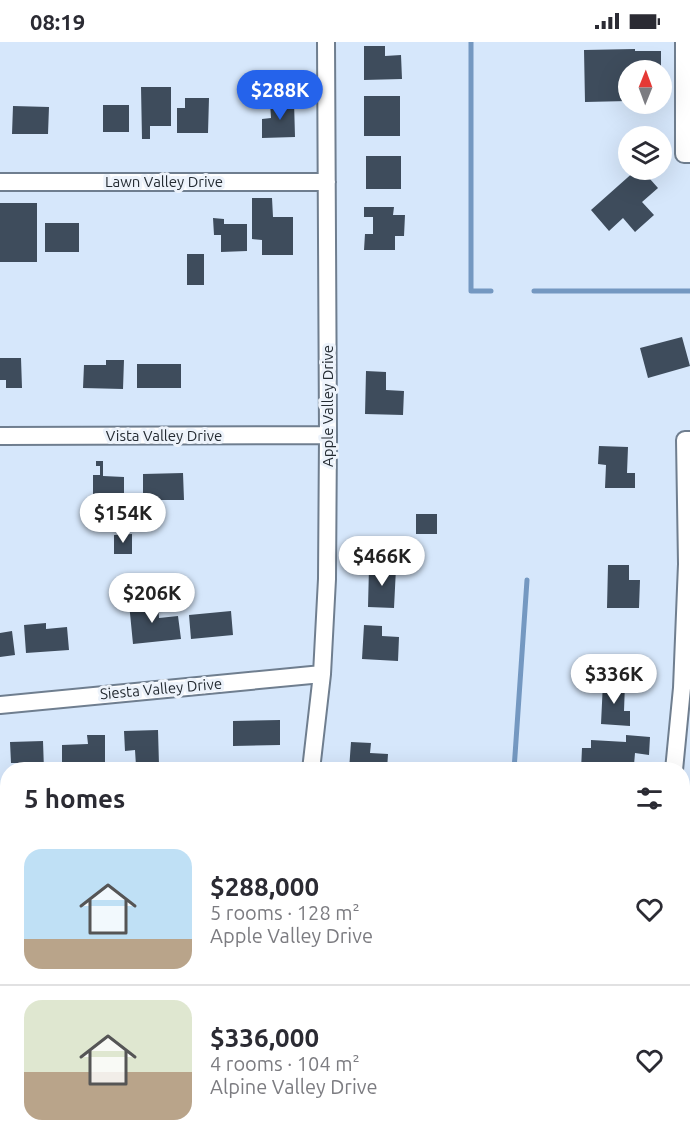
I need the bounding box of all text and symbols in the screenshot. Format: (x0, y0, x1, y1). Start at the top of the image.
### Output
text: 08:19 (30, 9, 85, 34)
north arrow (618, 60, 672, 114)
map controls (618, 60, 672, 180)
pin: $288K (238, 70, 322, 121)
text: $288K (251, 78, 309, 101)
button: layers (618, 126, 672, 180)
street label: Lawn Valley Drive (105, 173, 223, 190)
street label: Apple Valley Drive (319, 345, 336, 467)
street label: Vista Valley Drive (106, 427, 222, 444)
pin: $154K (81, 493, 165, 544)
text: $154K (94, 501, 152, 524)
pin: $466K (340, 536, 424, 587)
text: $466K (353, 544, 411, 567)
pin: $206K (110, 573, 194, 624)
text: $206K (123, 581, 181, 604)
pin: $336K (572, 654, 656, 705)
text: $336K (585, 662, 643, 685)
street label: Siesta Valley Drive (99, 675, 223, 702)
icon: filters (633, 782, 666, 815)
text: 5 homes (24, 784, 125, 813)
text: $288,000 (210, 872, 319, 901)
icon: home (72, 873, 144, 945)
icon: heart (633, 893, 666, 926)
text: 5 rooms · 128 m² (210, 901, 360, 924)
text: Apple Valley Drive (210, 924, 373, 947)
text: $336,000 (210, 1023, 319, 1052)
icon: home (72, 1024, 144, 1096)
icon: heart (633, 1044, 666, 1077)
text: 4 rooms · 104 m² (210, 1052, 360, 1075)
text: Alpine Valley Drive (210, 1075, 378, 1098)

